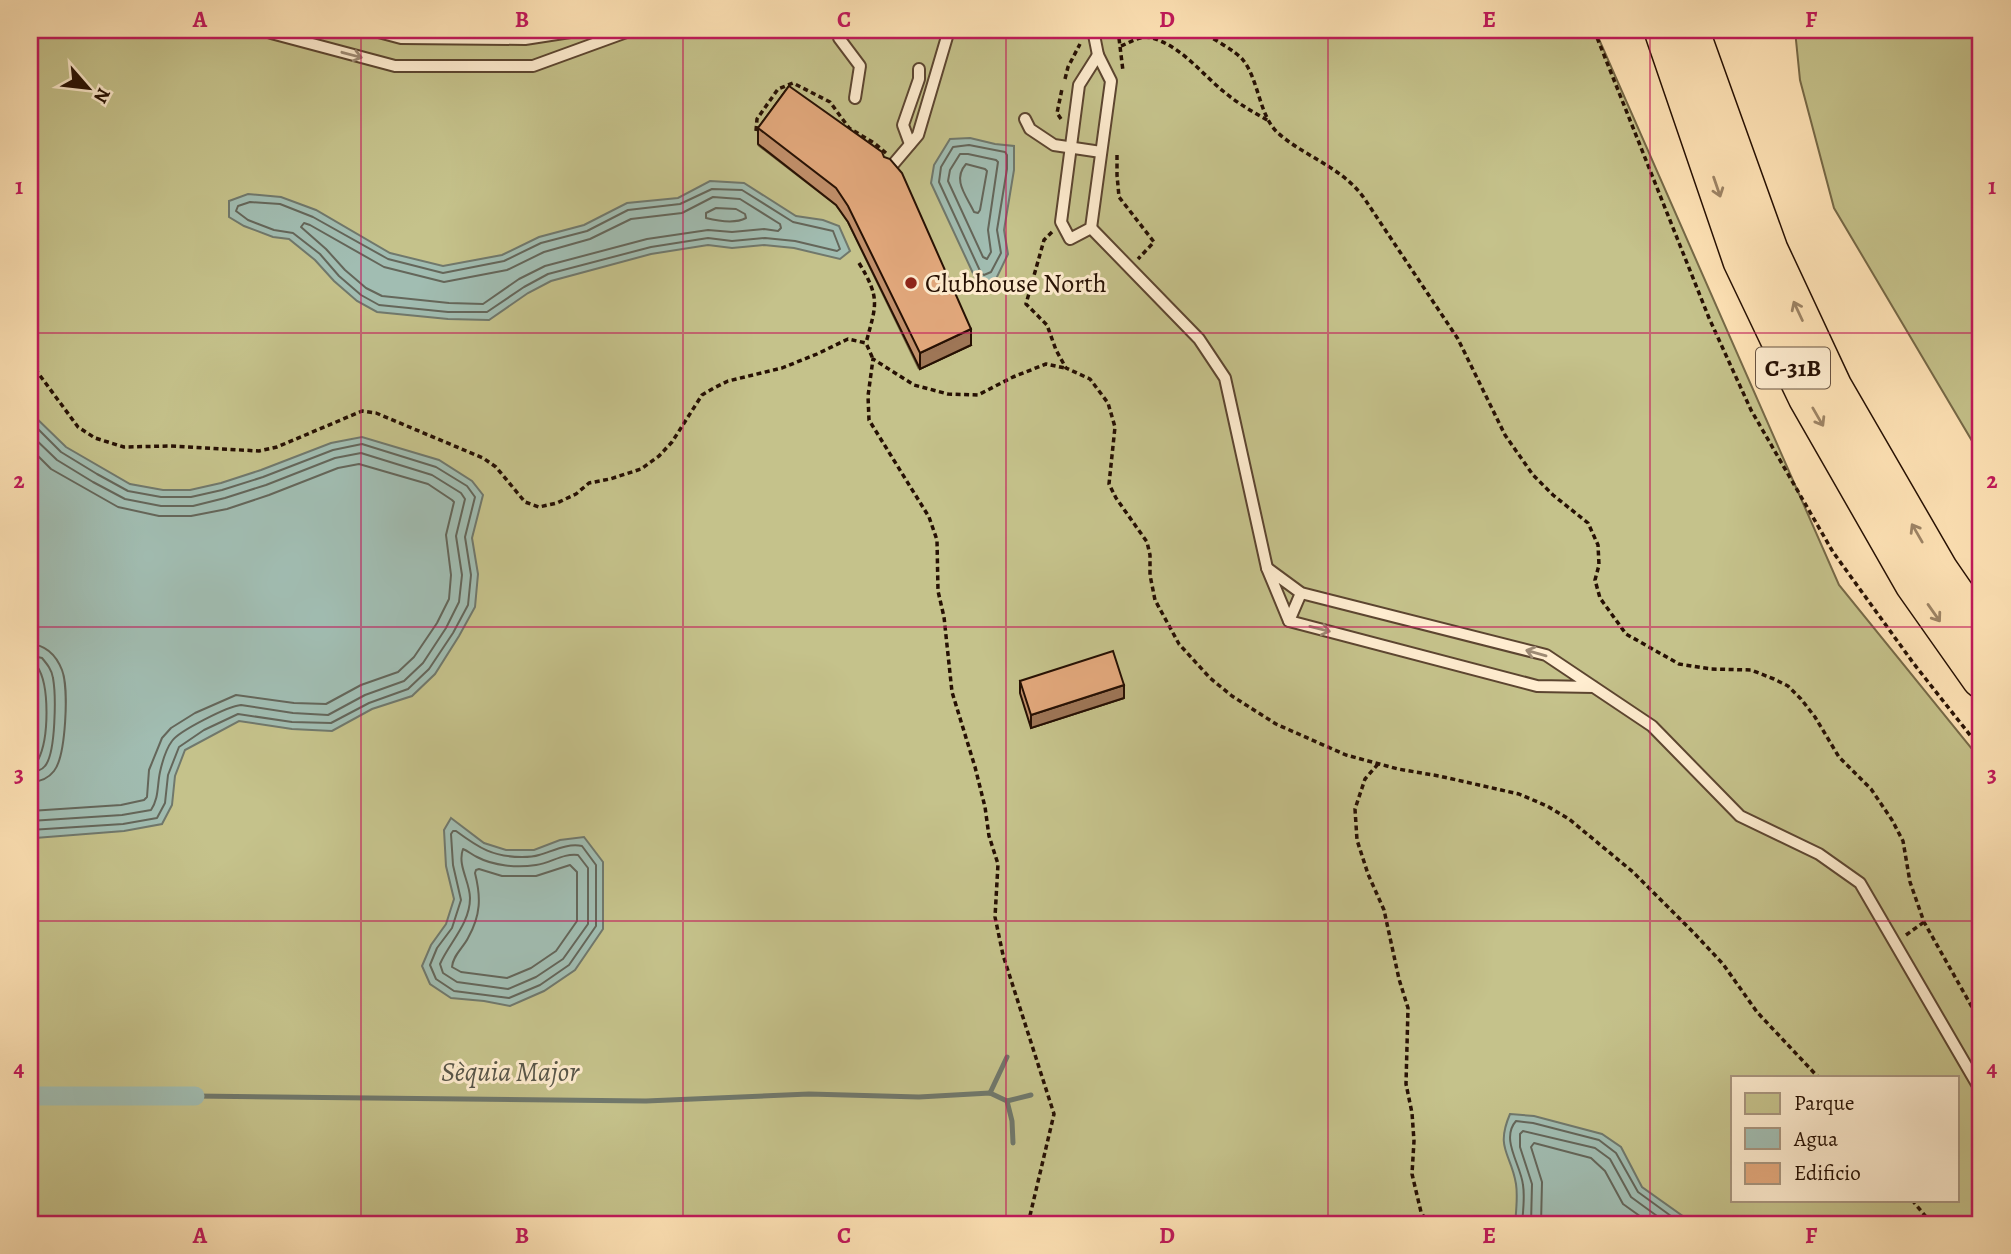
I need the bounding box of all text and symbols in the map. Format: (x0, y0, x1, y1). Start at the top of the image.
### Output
text: A (192, 4, 208, 35)
text: B (515, 4, 529, 35)
text: C (837, 4, 851, 35)
text: D (1159, 4, 1175, 35)
text: E (1482, 4, 1496, 35)
text: F (1805, 4, 1818, 35)
one-way arrow (340, 49, 363, 62)
north arrow (52, 52, 122, 122)
text: N (87, 83, 117, 108)
text: 1 (15, 171, 23, 202)
text: 1 (1988, 171, 1996, 202)
one-way arrow (1711, 176, 1724, 198)
place label: Clubhouse North (925, 266, 1107, 301)
marker: Clubhouse North (903, 275, 919, 291)
one-way arrow (1791, 301, 1804, 322)
road number: C-31B (1756, 348, 1830, 388)
one-way arrow (1811, 407, 1825, 427)
text: 2 (13, 465, 25, 496)
text: 2 (1986, 465, 1998, 496)
one-way arrow (1910, 523, 1923, 544)
one-way arrow (1927, 603, 1942, 622)
one-way arrow (1309, 623, 1331, 636)
one-way arrow (1525, 645, 1547, 658)
text: 3 (14, 759, 24, 790)
text: 3 (1987, 759, 1997, 790)
text: 4 (14, 1053, 25, 1084)
water label: Sèquia Major (441, 1053, 580, 1091)
text: 4 (1987, 1053, 1998, 1084)
legend (1731, 1076, 1958, 1202)
text: Parque (1794, 1089, 1854, 1117)
text: Agua (1793, 1125, 1838, 1153)
text: Edificio (1794, 1159, 1861, 1187)
text: A (192, 1220, 208, 1251)
text: B (515, 1220, 529, 1251)
text: C (837, 1220, 851, 1251)
text: D (1159, 1220, 1175, 1251)
text: E (1482, 1220, 1496, 1251)
text: F (1805, 1220, 1818, 1251)

